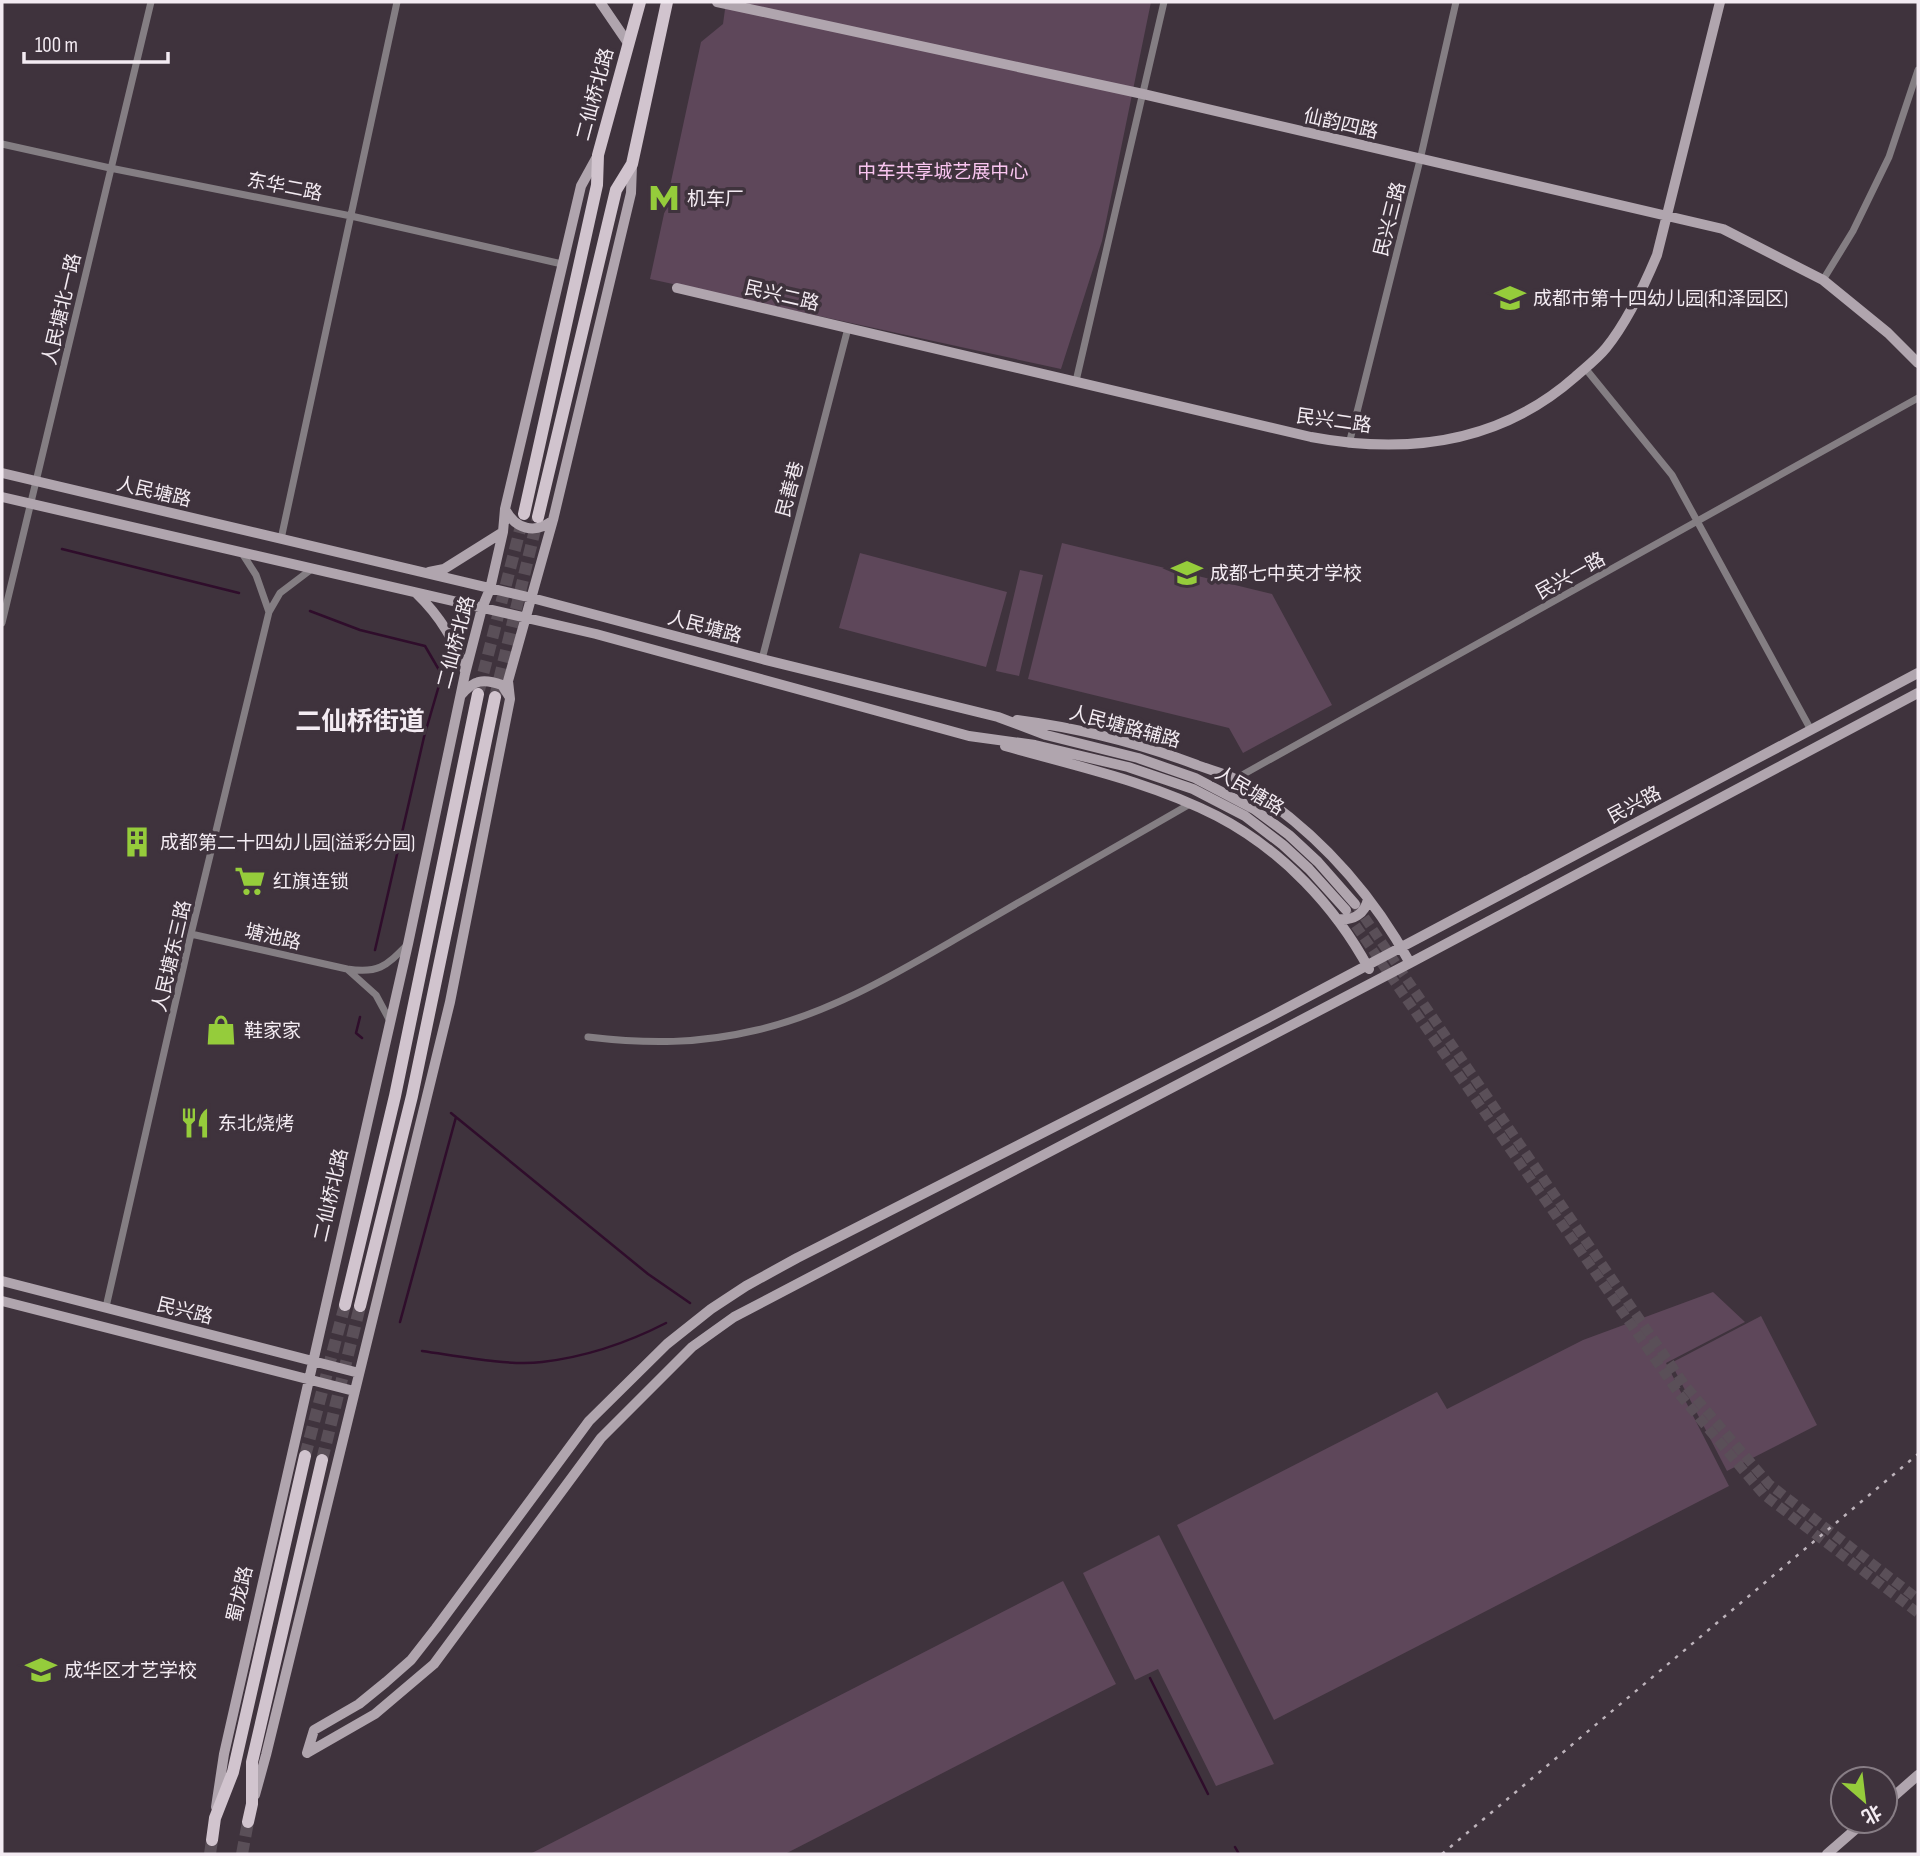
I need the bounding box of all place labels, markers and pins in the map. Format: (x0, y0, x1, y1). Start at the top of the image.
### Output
metro station icon: 机车厂 (647, 181, 681, 215)
place label: 机车厂 (687, 188, 744, 211)
school or university icon: 成都市第十四幼儿园(和泽园区) (1493, 281, 1527, 315)
place label: 成都市第十四幼儿园(和泽园区) (1533, 288, 1788, 311)
school or university icon: 成都七中英才学校 (1170, 556, 1204, 590)
place label: 成都七中英才学校 (1210, 563, 1362, 586)
building icon: 成都第二十四幼儿园(溢彩分园) (120, 825, 154, 859)
place label: 成都第二十四幼儿园(溢彩分园) (160, 832, 415, 855)
supermarket icon: 红旗连锁 (233, 864, 267, 898)
place label: 红旗连锁 (273, 871, 349, 894)
shop icon: 鞋家家 (204, 1013, 238, 1047)
place label: 鞋家家 (244, 1020, 301, 1043)
restaurant icon: 东北烧烤 (178, 1106, 212, 1140)
place label: 东北烧烤 (218, 1113, 294, 1136)
school or university icon: 成华区才艺学校 (24, 1653, 58, 1687)
place label: 成华区才艺学校 (64, 1660, 197, 1683)

